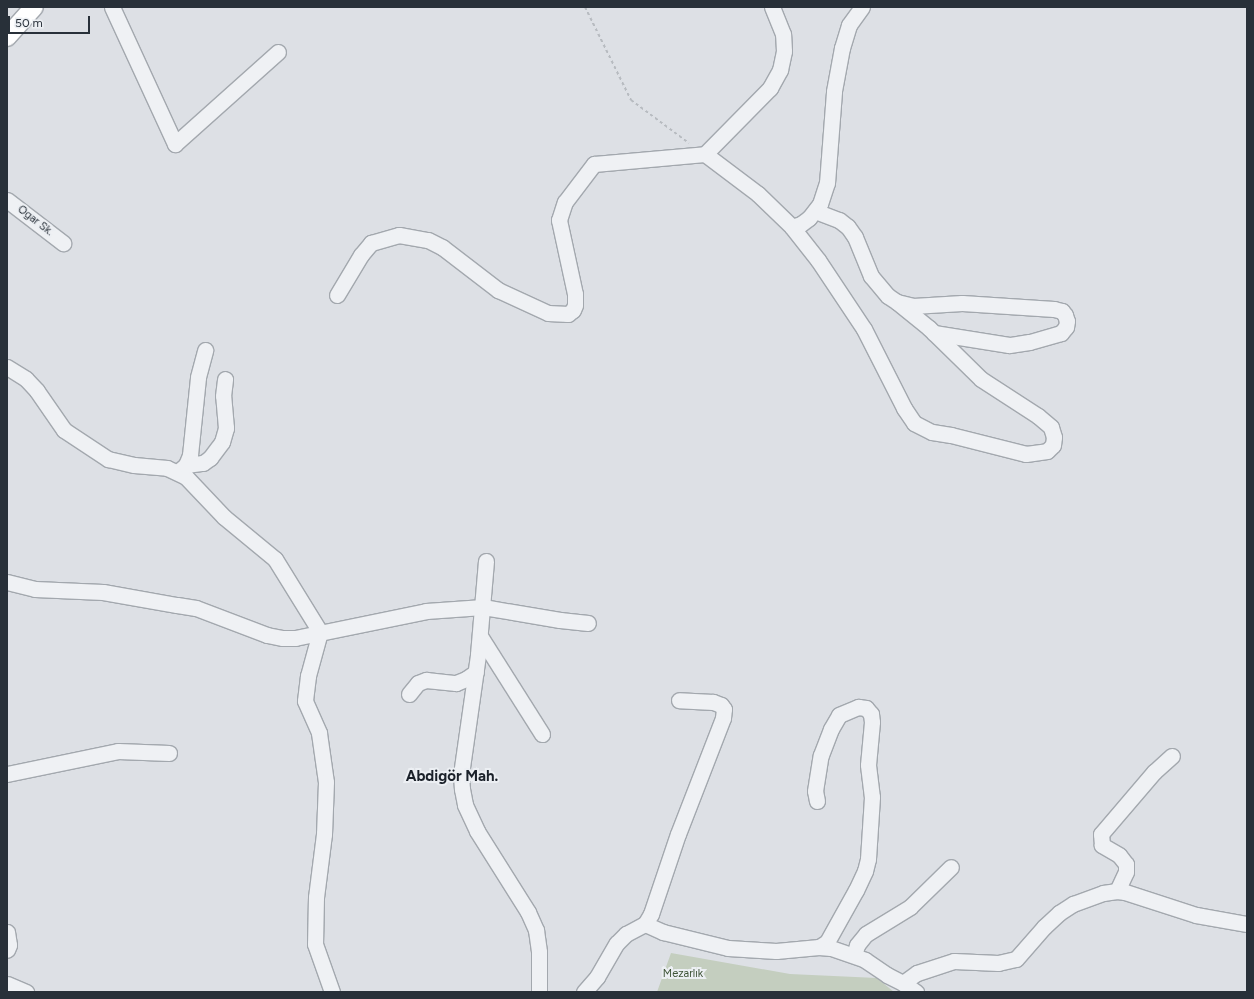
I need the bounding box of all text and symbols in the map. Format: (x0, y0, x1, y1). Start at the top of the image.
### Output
scale bar (10, 8, 92, 34)
text: 50 m (15, 16, 43, 30)
street label: Ogar Sk. (15, 203, 55, 239)
district label: Abdigör Mah. (406, 768, 498, 786)
park label: Mezarlık (663, 967, 703, 981)

